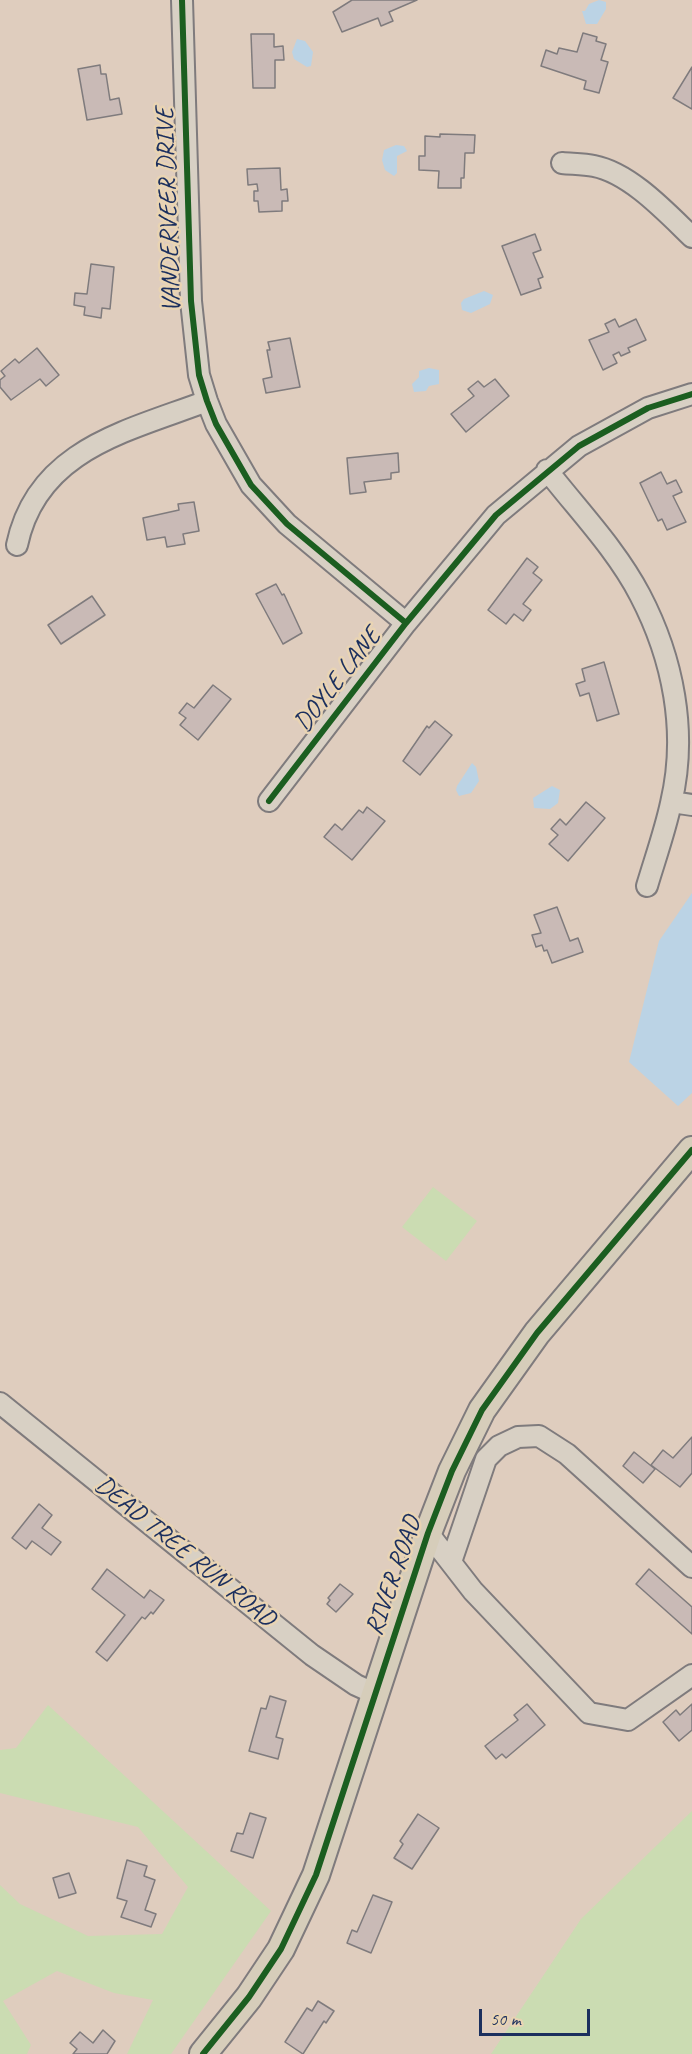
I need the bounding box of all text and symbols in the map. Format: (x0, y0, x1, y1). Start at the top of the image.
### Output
street label: VANDERVEER DRIVE (150, 107, 188, 313)
street label: DOYLE LANE (288, 622, 388, 738)
street label: DEAD TREE RUN ROAD (88, 1470, 282, 1634)
street label: RIVER ROAD (359, 1512, 429, 1640)
scale bar (482, 1997, 593, 2035)
text: 50 m (490, 2008, 521, 2030)

